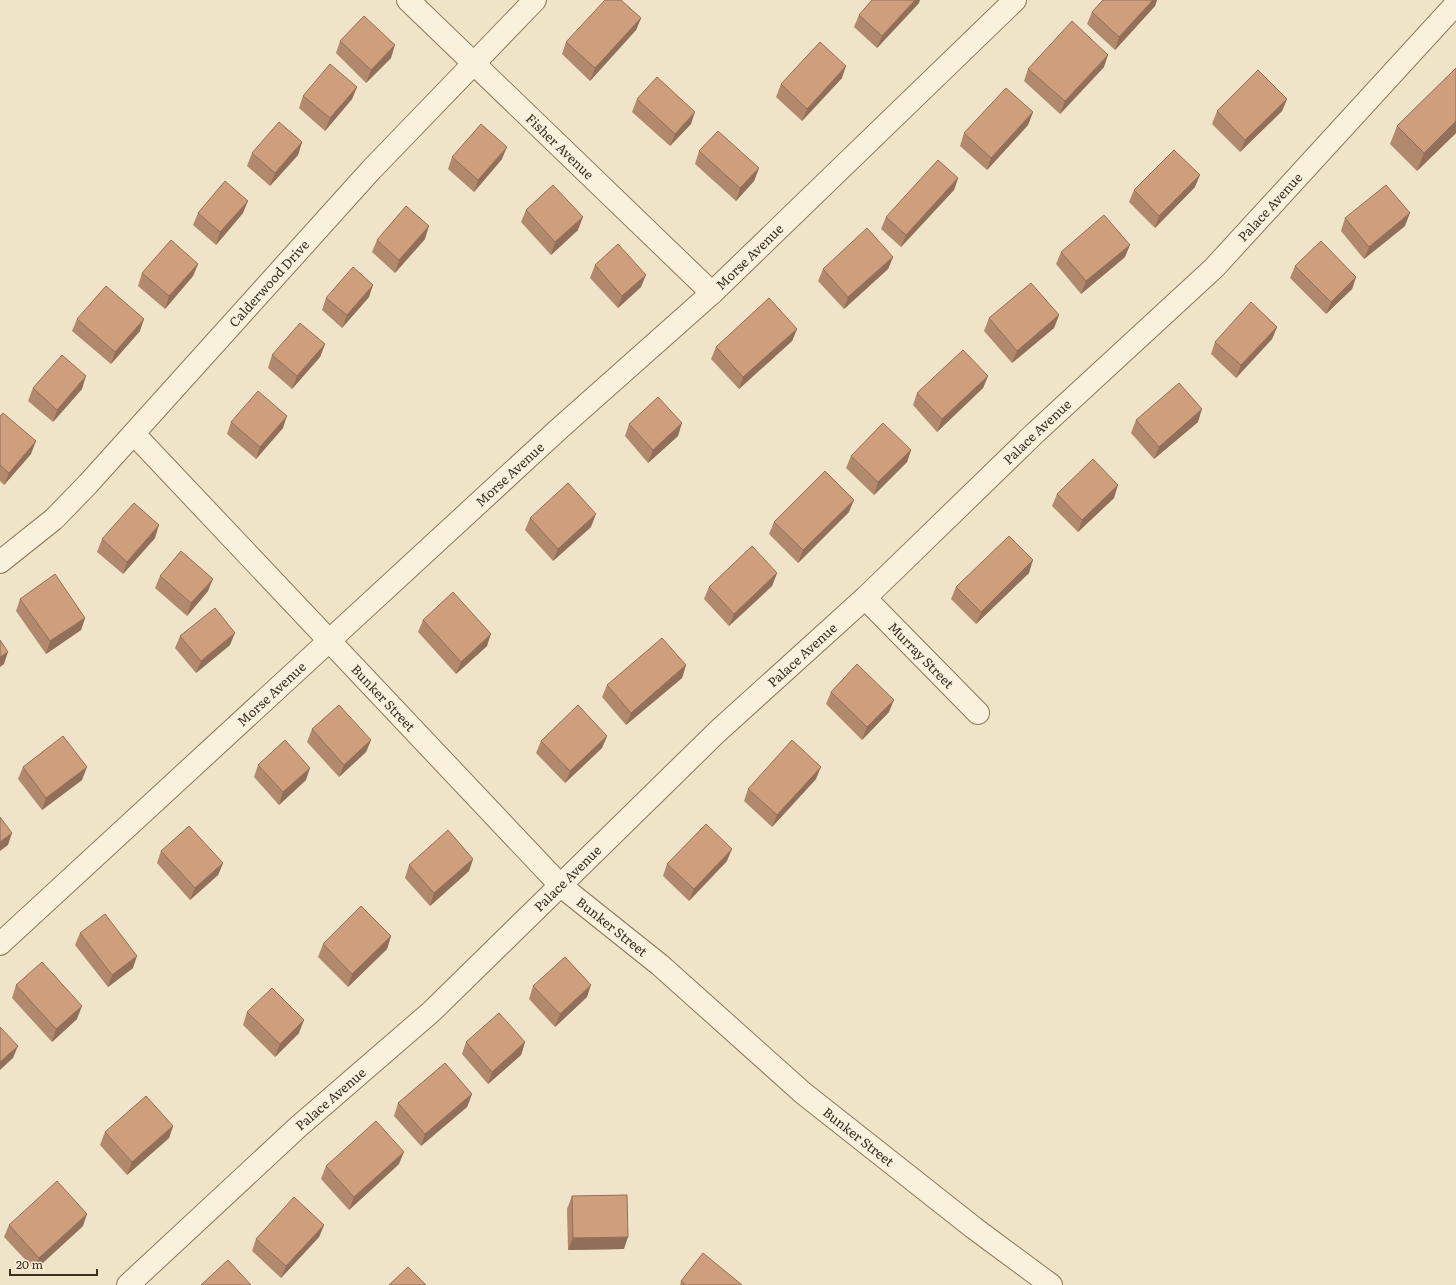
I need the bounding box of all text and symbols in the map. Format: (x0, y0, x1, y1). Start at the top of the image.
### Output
street label: Fisher Avenue (522, 109, 599, 184)
street label: Palace Avenue (1233, 168, 1306, 245)
street label: Morse Avenue (711, 219, 787, 294)
street label: Calderwood Drive (224, 235, 313, 331)
street label: Palace Avenue (998, 394, 1075, 468)
street label: Morse Avenue (471, 437, 548, 511)
street label: Murray Street (884, 617, 959, 693)
street label: Palace Avenue (763, 618, 841, 691)
street label: Morse Avenue (232, 657, 310, 730)
street label: Bunker Street (347, 660, 421, 736)
street label: Palace Avenue (529, 840, 605, 915)
street label: Bunker Street (573, 892, 652, 961)
street label: Palace Avenue (291, 1063, 370, 1134)
street label: Bunker Street (819, 1102, 899, 1171)
scale bar (10, 1251, 97, 1277)
text: 20 m (16, 1255, 43, 1273)

